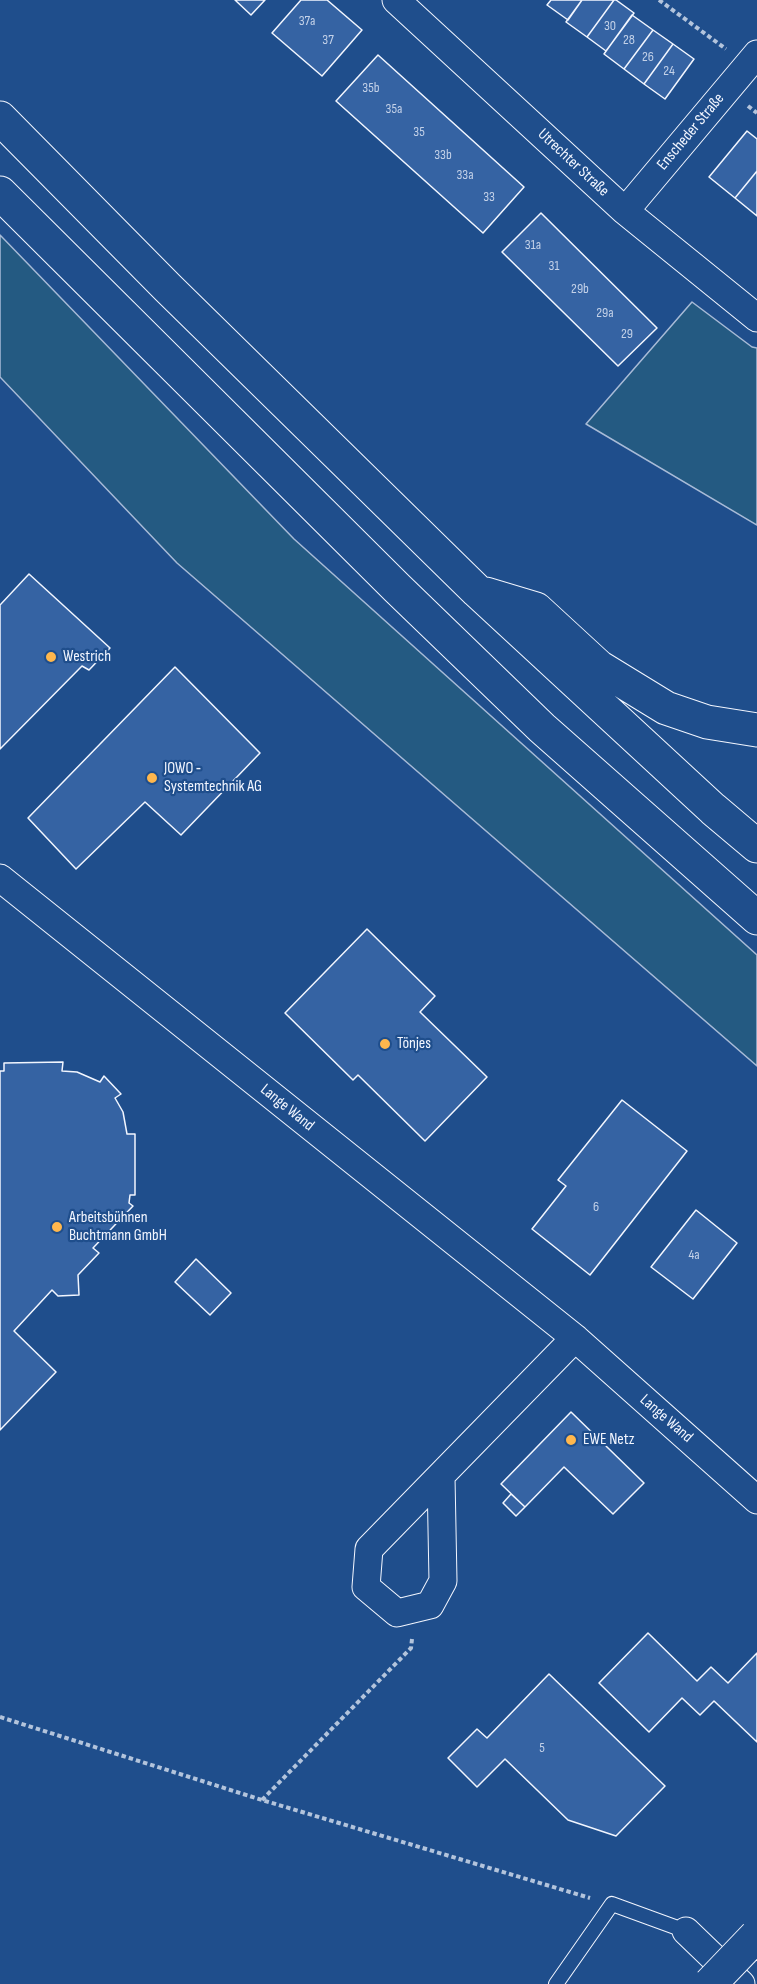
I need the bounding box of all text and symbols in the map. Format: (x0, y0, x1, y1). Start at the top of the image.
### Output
house number: 37a (299, 13, 315, 29)
house number: 30 (604, 18, 616, 34)
house number: 37 (322, 32, 334, 48)
house number: 28 (623, 32, 635, 48)
house number: 26 (642, 49, 654, 65)
house number: 24 (663, 63, 675, 79)
house number: 35b (362, 80, 380, 96)
street label: Enscheder Straße (653, 90, 729, 174)
house number: 35a (386, 101, 402, 117)
house number: 35 (413, 124, 425, 140)
street label: Utrechter Straße (533, 125, 613, 201)
house number: 33b (434, 147, 452, 163)
house number: 33a (456, 167, 474, 183)
house number: 33 (483, 189, 495, 205)
house number: 31a (525, 237, 541, 253)
house number: 31 (549, 258, 559, 274)
house number: 29b (571, 281, 589, 297)
house number: 29a (596, 305, 614, 321)
house number: 29 (621, 326, 633, 342)
place label: Westrich (63, 647, 111, 667)
marker: Westrich (44, 650, 58, 664)
place label: JOWO ‑ Systemtechnik AG (164, 759, 262, 797)
marker: JOWO ‑ Systemtechnik AG (145, 771, 159, 785)
place label: Tönjes (397, 1034, 431, 1054)
marker: Tönjes (378, 1037, 392, 1051)
street label: Lange Wand (256, 1080, 318, 1136)
house number: 6 (593, 1199, 599, 1215)
place label: Arbeitsbühnen Buchtmann GmbH (69, 1208, 167, 1246)
marker: Arbeitsbühnen Buchtmann GmbH (50, 1220, 64, 1234)
house number: 4a (688, 1247, 700, 1263)
street label: Lange Wand (636, 1391, 696, 1447)
place label: EWE Netz (583, 1430, 634, 1450)
marker: EWE Netz (564, 1433, 578, 1447)
house number: 5 (539, 1740, 545, 1756)

